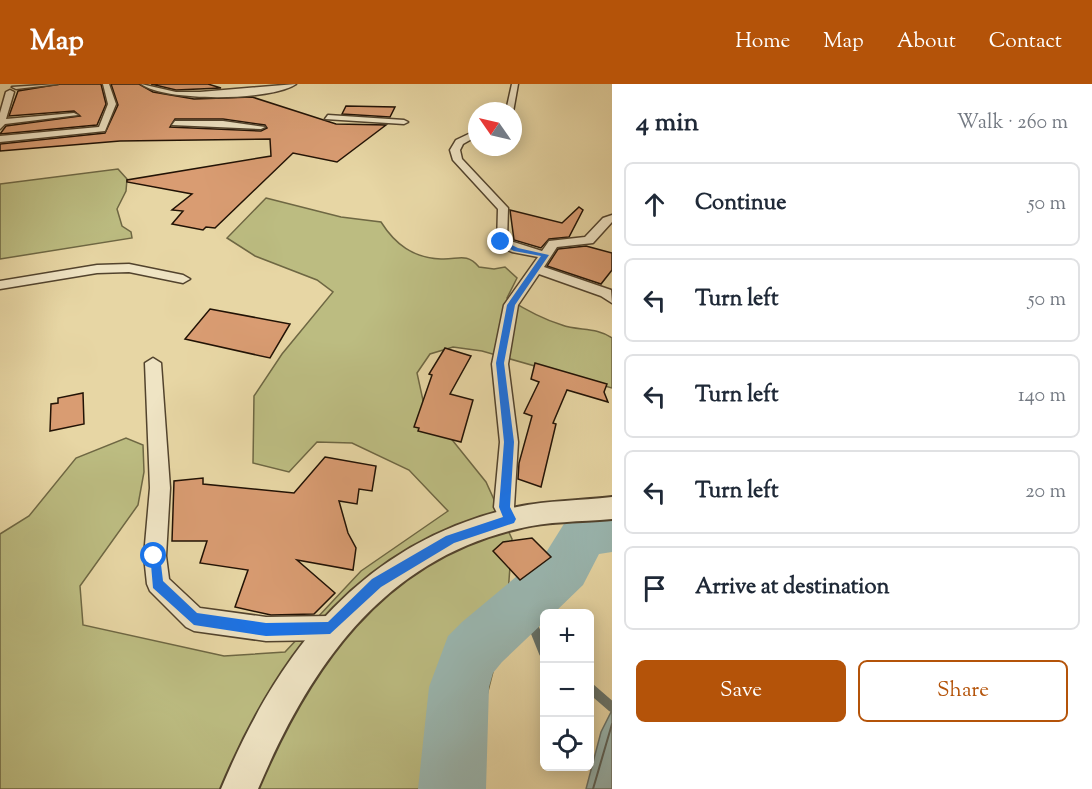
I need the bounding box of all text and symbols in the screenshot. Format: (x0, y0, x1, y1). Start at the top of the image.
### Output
text: Map (30, 22, 84, 62)
text: Home (735, 27, 790, 57)
text: Map (823, 27, 864, 57)
text: About (897, 27, 956, 57)
text: Contact (989, 27, 1062, 57)
north arrow (468, 102, 522, 156)
text: 4 min (636, 105, 699, 142)
text: Walk · 260 m (957, 109, 1068, 138)
icon: ahead (638, 188, 671, 221)
text: Continue (695, 188, 786, 220)
text: 50 m (1028, 190, 1066, 219)
route end (487, 228, 513, 254)
icon: left (638, 284, 671, 317)
text: Turn left (695, 284, 778, 316)
text: 50 m (1028, 286, 1066, 315)
icon: left (638, 380, 671, 413)
text: Turn left (695, 380, 778, 412)
text: 140 m (1018, 382, 1066, 411)
icon: left (638, 476, 671, 509)
text: Turn left (695, 476, 778, 508)
text: 20 m (1025, 478, 1066, 507)
route start (140, 542, 166, 568)
icon: arrive (638, 572, 671, 605)
text: Arrive at destination (695, 572, 890, 604)
map controls (540, 609, 594, 771)
button: + (540, 609, 594, 663)
button: Save (636, 660, 846, 722)
button: Share (858, 660, 1068, 722)
button: − (540, 663, 594, 717)
button: locate (540, 717, 594, 771)

